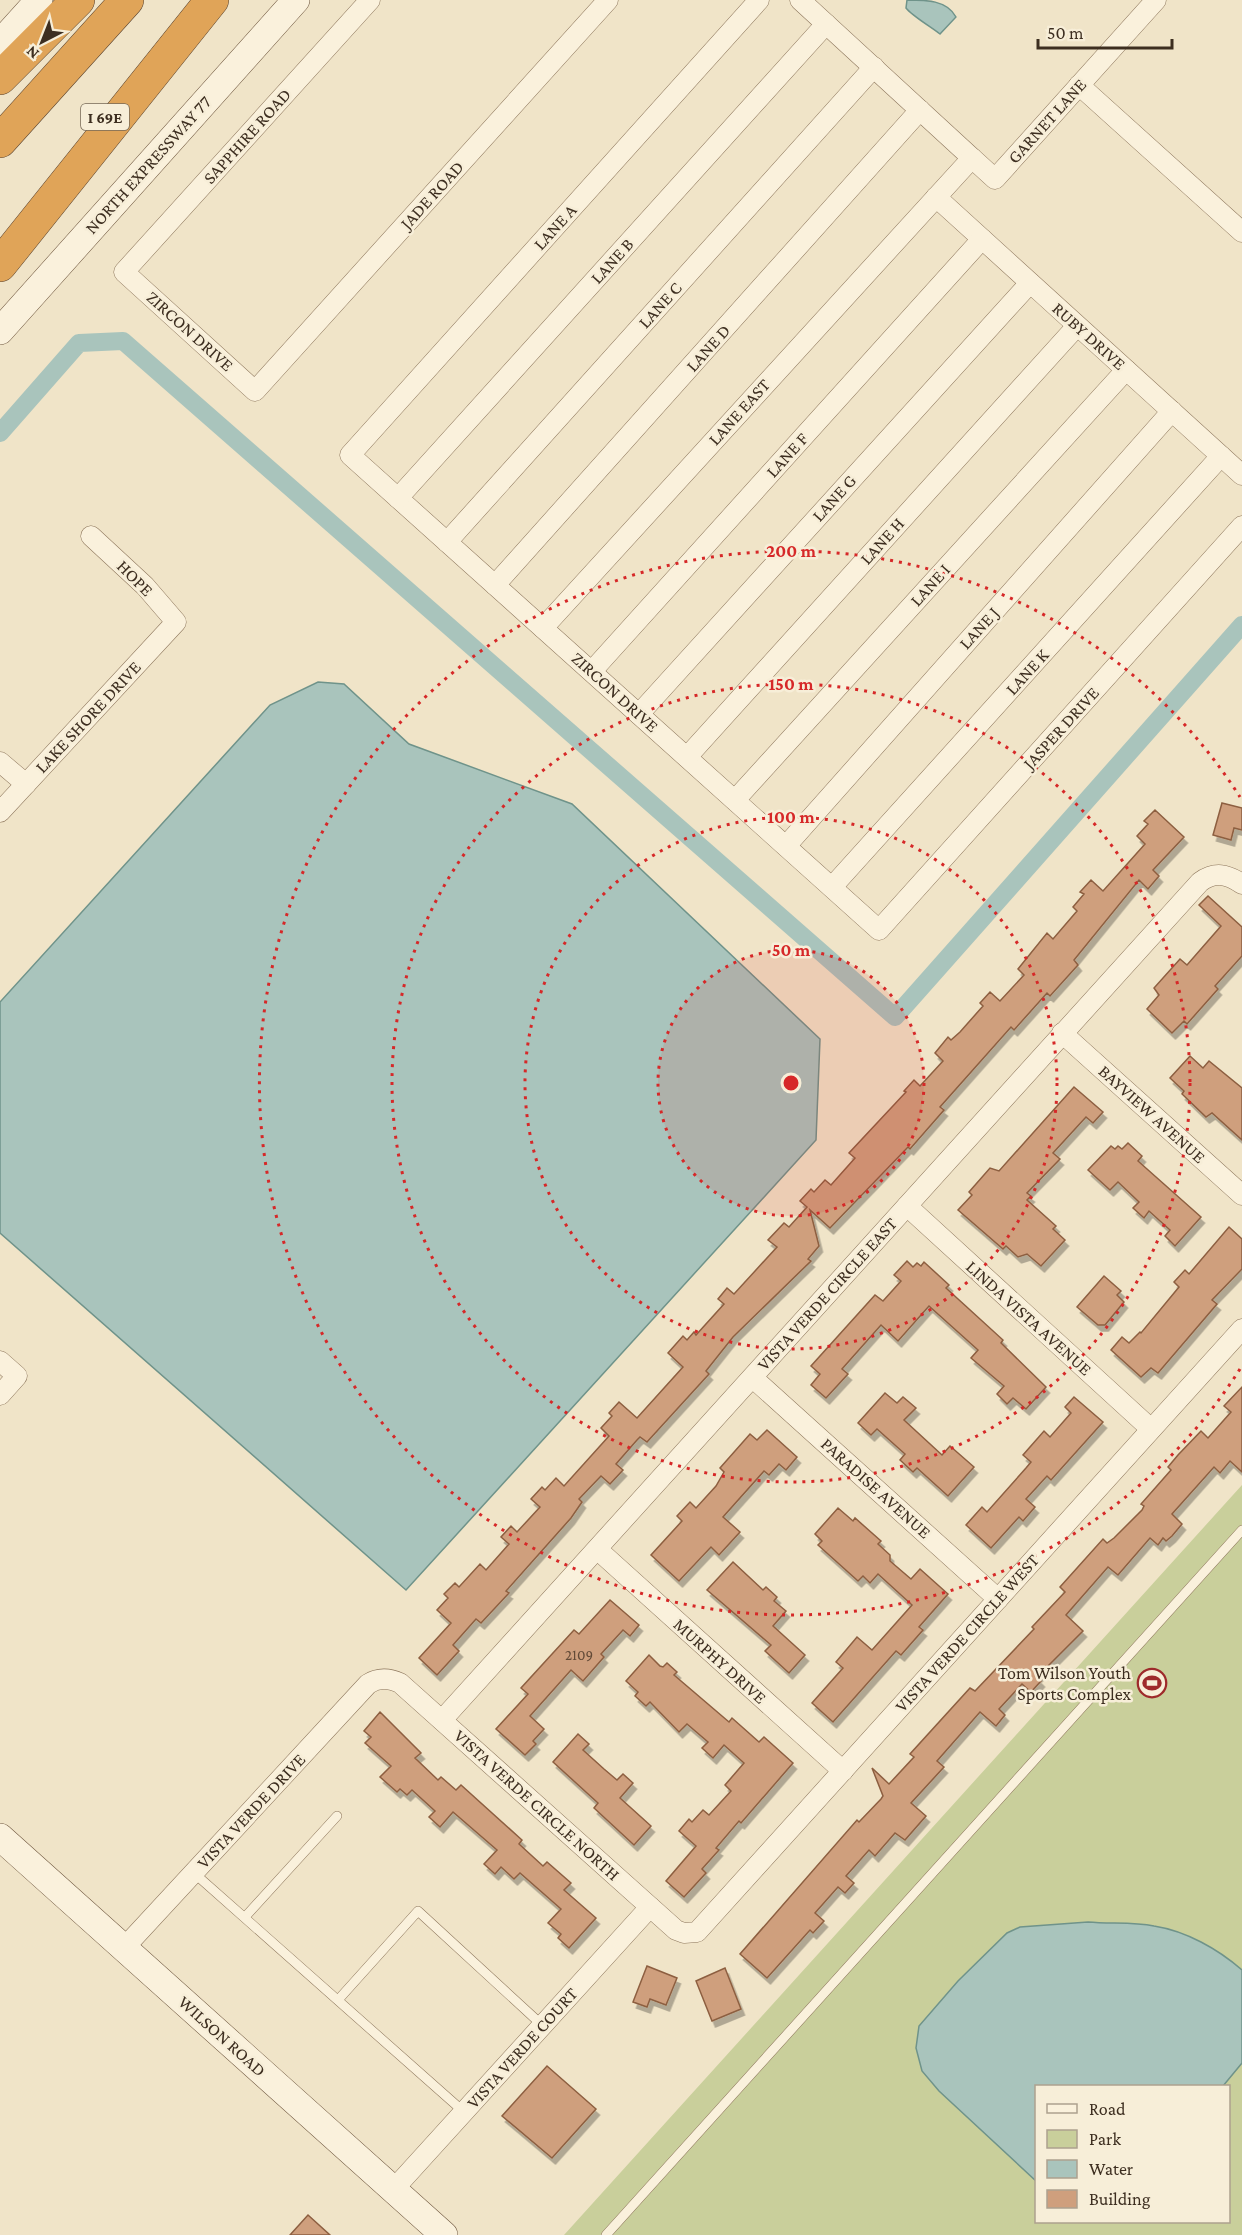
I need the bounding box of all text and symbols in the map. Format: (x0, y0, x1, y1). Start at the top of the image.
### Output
north arrow (12, 12, 72, 72)
scale bar (1038, 12, 1172, 50)
text: 50 m (1047, 23, 1084, 43)
text: N (22, 43, 42, 63)
street label: GARNET LANE (1004, 74, 1090, 168)
street label: SAPPHIRE ROAD (199, 84, 295, 188)
street label: NORTH EXPRESSWAY 77 (81, 92, 215, 238)
road number: I 69E (81, 104, 129, 130)
street label: JADE ROAD (395, 157, 468, 235)
street label: LANE A (529, 200, 581, 254)
street label: LANE B (586, 234, 638, 288)
street label: LANE C (634, 278, 686, 332)
street label: ZIRCON DRIVE (142, 287, 238, 375)
street label: RUBY DRIVE (1048, 298, 1130, 374)
street label: LANE D (682, 320, 734, 376)
street label: LANE EAST (704, 375, 774, 449)
street label: LANE F (762, 429, 812, 481)
street label: LANE G (808, 471, 860, 525)
street label: LANE H (856, 513, 908, 569)
text: 200 m (766, 541, 817, 561)
street label: HOPE (113, 556, 157, 600)
street label: LANE I (906, 560, 954, 610)
street label: LANE J (955, 603, 1003, 653)
street label: LANE K (1001, 645, 1053, 699)
street label: ZIRCON DRIVE (567, 648, 663, 736)
street label: LAKE SHORE DRIVE (31, 657, 145, 777)
text: 150 m (768, 674, 814, 694)
street label: JASPER DRIVE (1018, 683, 1103, 775)
text: 100 m (767, 807, 815, 827)
text: 50 m (772, 940, 811, 960)
street label: BAYVIEW AVENUE (1094, 1061, 1210, 1167)
centre of rings (781, 1073, 801, 1093)
street label: VISTA VERDE CIRCLE EAST (753, 1213, 901, 1375)
street label: LINDA VISTA AVENUE (962, 1256, 1096, 1380)
street label: PARADISE AVENUE (817, 1434, 935, 1543)
street label: VISTA VERDE CIRCLE WEST (891, 1550, 1043, 1716)
street label: MURPHY DRIVE (670, 1614, 771, 1708)
house number: 2109 (565, 1647, 593, 1663)
place label: Tom Wilson Youth Sports Complex (998, 1663, 1132, 1704)
sports icon: Tom Wilson Youth Sports Complex (1136, 1667, 1168, 1699)
street label: VISTA VERDE CIRCLE NORTH (450, 1725, 624, 1885)
street label: VISTA VERDE DRIVE (193, 1749, 309, 1872)
street label: VISTA VERDE COURT (463, 1983, 582, 2113)
street label: WILSON ROAD (174, 1992, 270, 2080)
legend (1035, 2085, 1230, 2223)
text: Road (1089, 2099, 1126, 2119)
text: Park (1089, 2129, 1121, 2149)
text: Water (1089, 2159, 1134, 2179)
text: Building (1089, 2189, 1151, 2209)

